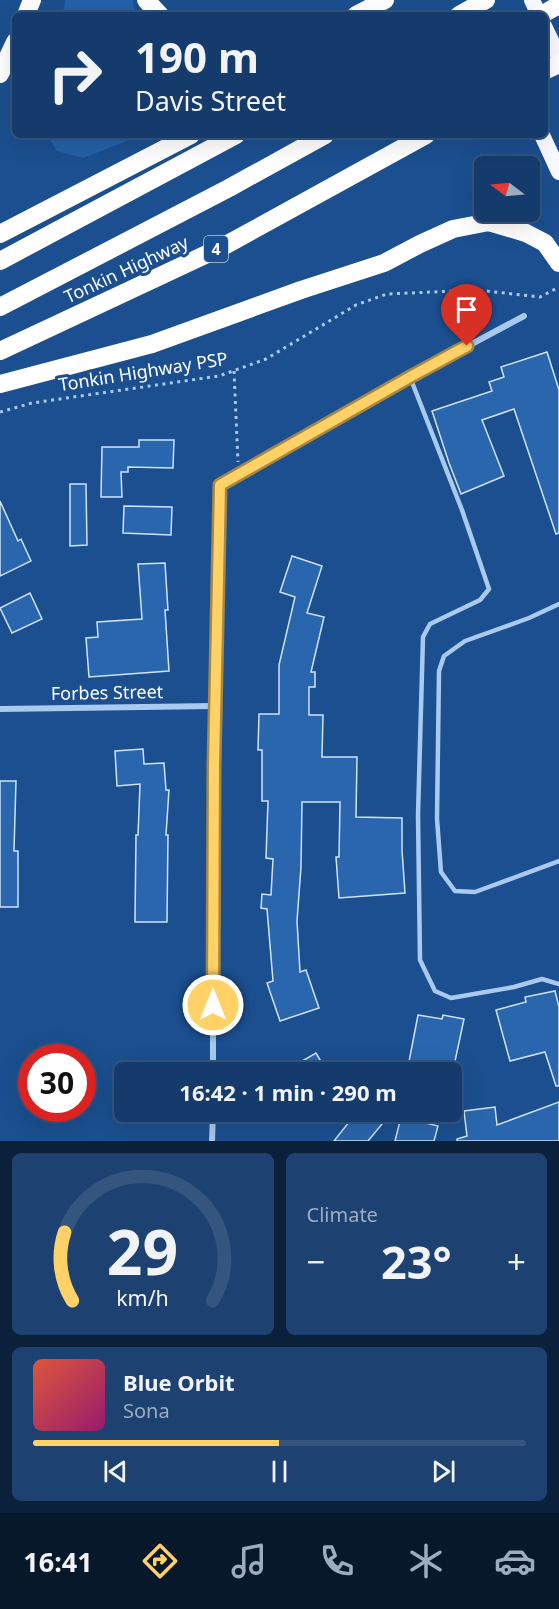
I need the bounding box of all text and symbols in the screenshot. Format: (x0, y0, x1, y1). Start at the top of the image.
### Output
text: 190 m (135, 28, 259, 85)
icon: right (36, 36, 114, 114)
text: Davis Street (135, 82, 286, 119)
north arrow (474, 156, 540, 222)
map controls (474, 156, 540, 222)
street label: Tonkin Highway (60, 229, 193, 308)
road number: 4 (204, 236, 228, 262)
pin (441, 284, 492, 346)
icon: arrive (450, 293, 483, 326)
street label: Tonkin Highway PSP (57, 346, 229, 396)
street label: Forbes Street (51, 679, 164, 705)
position arrow (181, 973, 245, 1037)
speed limit sign: 30 (18, 1044, 96, 1122)
text: 16:42 · 1 min · 290 m (179, 1077, 397, 1107)
text: Climate (307, 1201, 378, 1228)
text: 29 (107, 1208, 178, 1293)
text: 23° (381, 1231, 452, 1292)
text: − (307, 1239, 325, 1284)
text: + (507, 1239, 526, 1284)
text: km/h (116, 1283, 169, 1312)
text: Blue Orbit (123, 1367, 235, 1397)
text: Sona (123, 1397, 170, 1424)
icon: previous (99, 1455, 132, 1488)
icon: pause (263, 1455, 296, 1488)
icon: next (427, 1455, 460, 1488)
icon: directions (139, 1540, 181, 1582)
icon: music (228, 1540, 270, 1582)
icon: phone (316, 1540, 358, 1582)
icon: climate (405, 1540, 447, 1582)
icon: car (494, 1540, 536, 1582)
text: 16:41 (23, 1543, 93, 1580)

